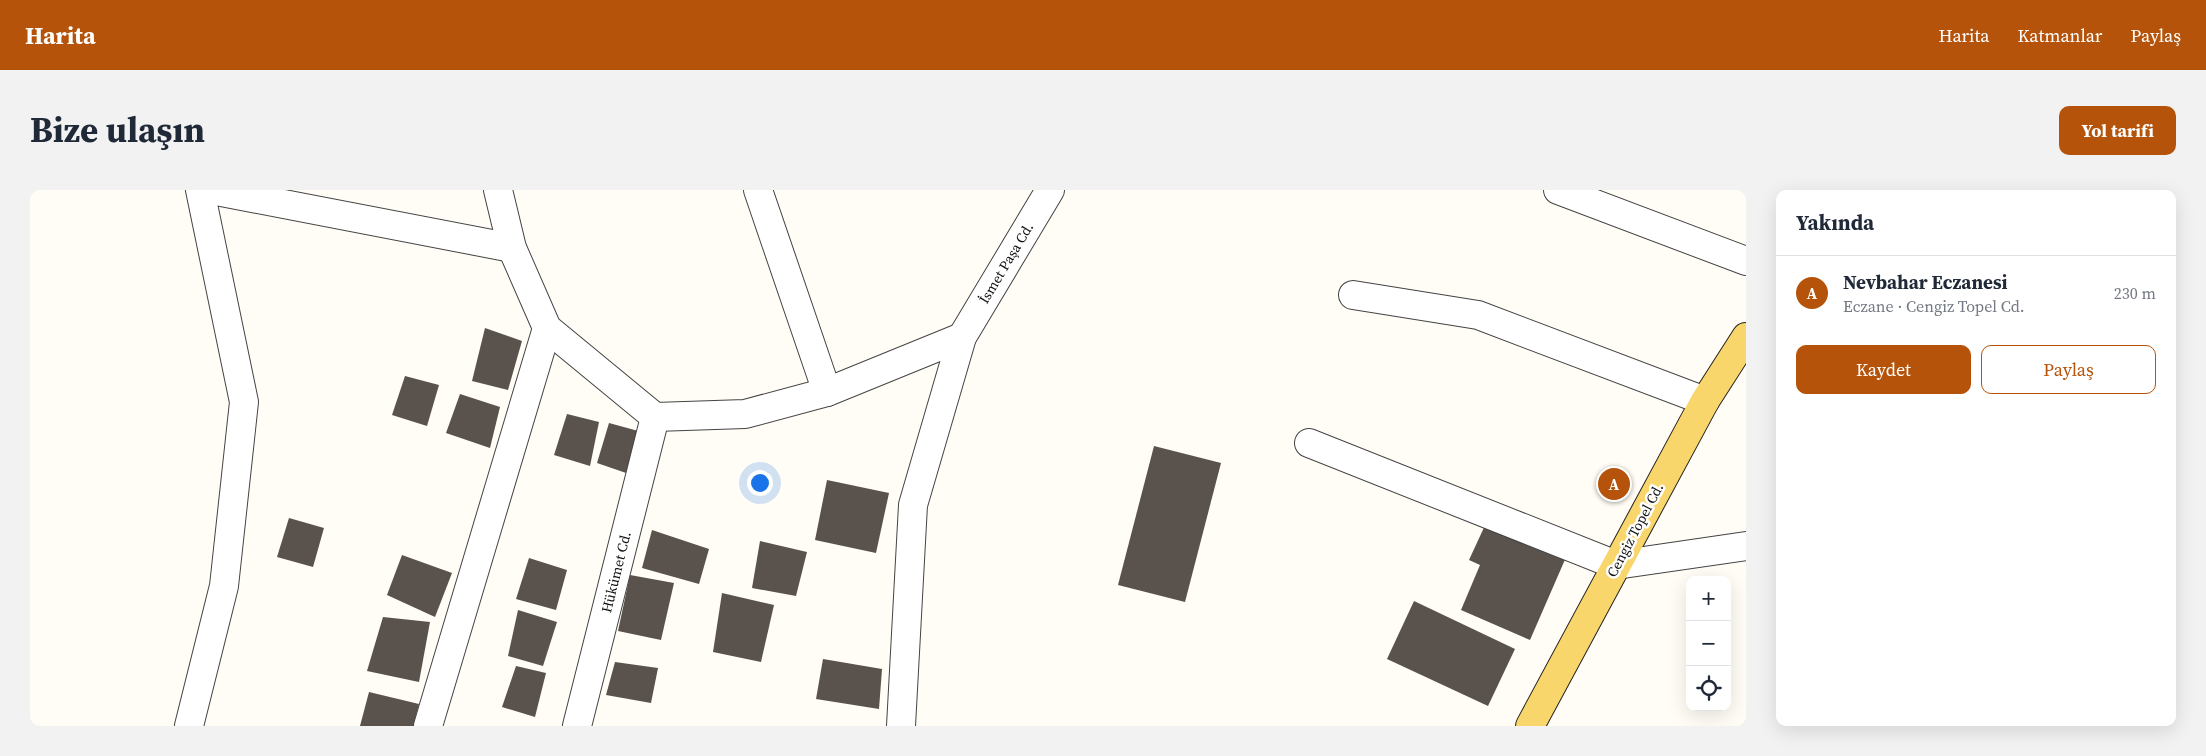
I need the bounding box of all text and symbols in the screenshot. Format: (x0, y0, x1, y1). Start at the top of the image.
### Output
text: Harita (25, 19, 96, 52)
text: Harita (1939, 23, 1989, 48)
text: Katmanlar (2017, 23, 2102, 48)
text: Paylaş (2130, 23, 2181, 48)
text: Bize ulaşın (30, 106, 205, 154)
button: Yol tarifi (2059, 106, 2176, 155)
text: Yakında (1796, 208, 1874, 237)
street label: İsmet Paşa Cd. (974, 219, 1038, 307)
text: Nevbahar Eczanesi (1843, 269, 2008, 295)
text: A (1807, 282, 1817, 304)
text: 230 m (2114, 282, 2156, 304)
text: Eczane · Cengiz Topel Cd. (1843, 295, 2025, 317)
button: Kaydet (1796, 345, 1971, 394)
button: Paylaş (1981, 345, 2156, 394)
pin: A (1598, 465, 1630, 503)
your location (747, 470, 773, 496)
street label: Cengiz Topel Cd. (1602, 479, 1668, 581)
street label: Hükümet Cd. (596, 529, 636, 615)
map controls (1686, 576, 1731, 711)
button: + (1686, 576, 1731, 621)
button: − (1686, 621, 1731, 666)
button: locate (1686, 666, 1731, 711)

